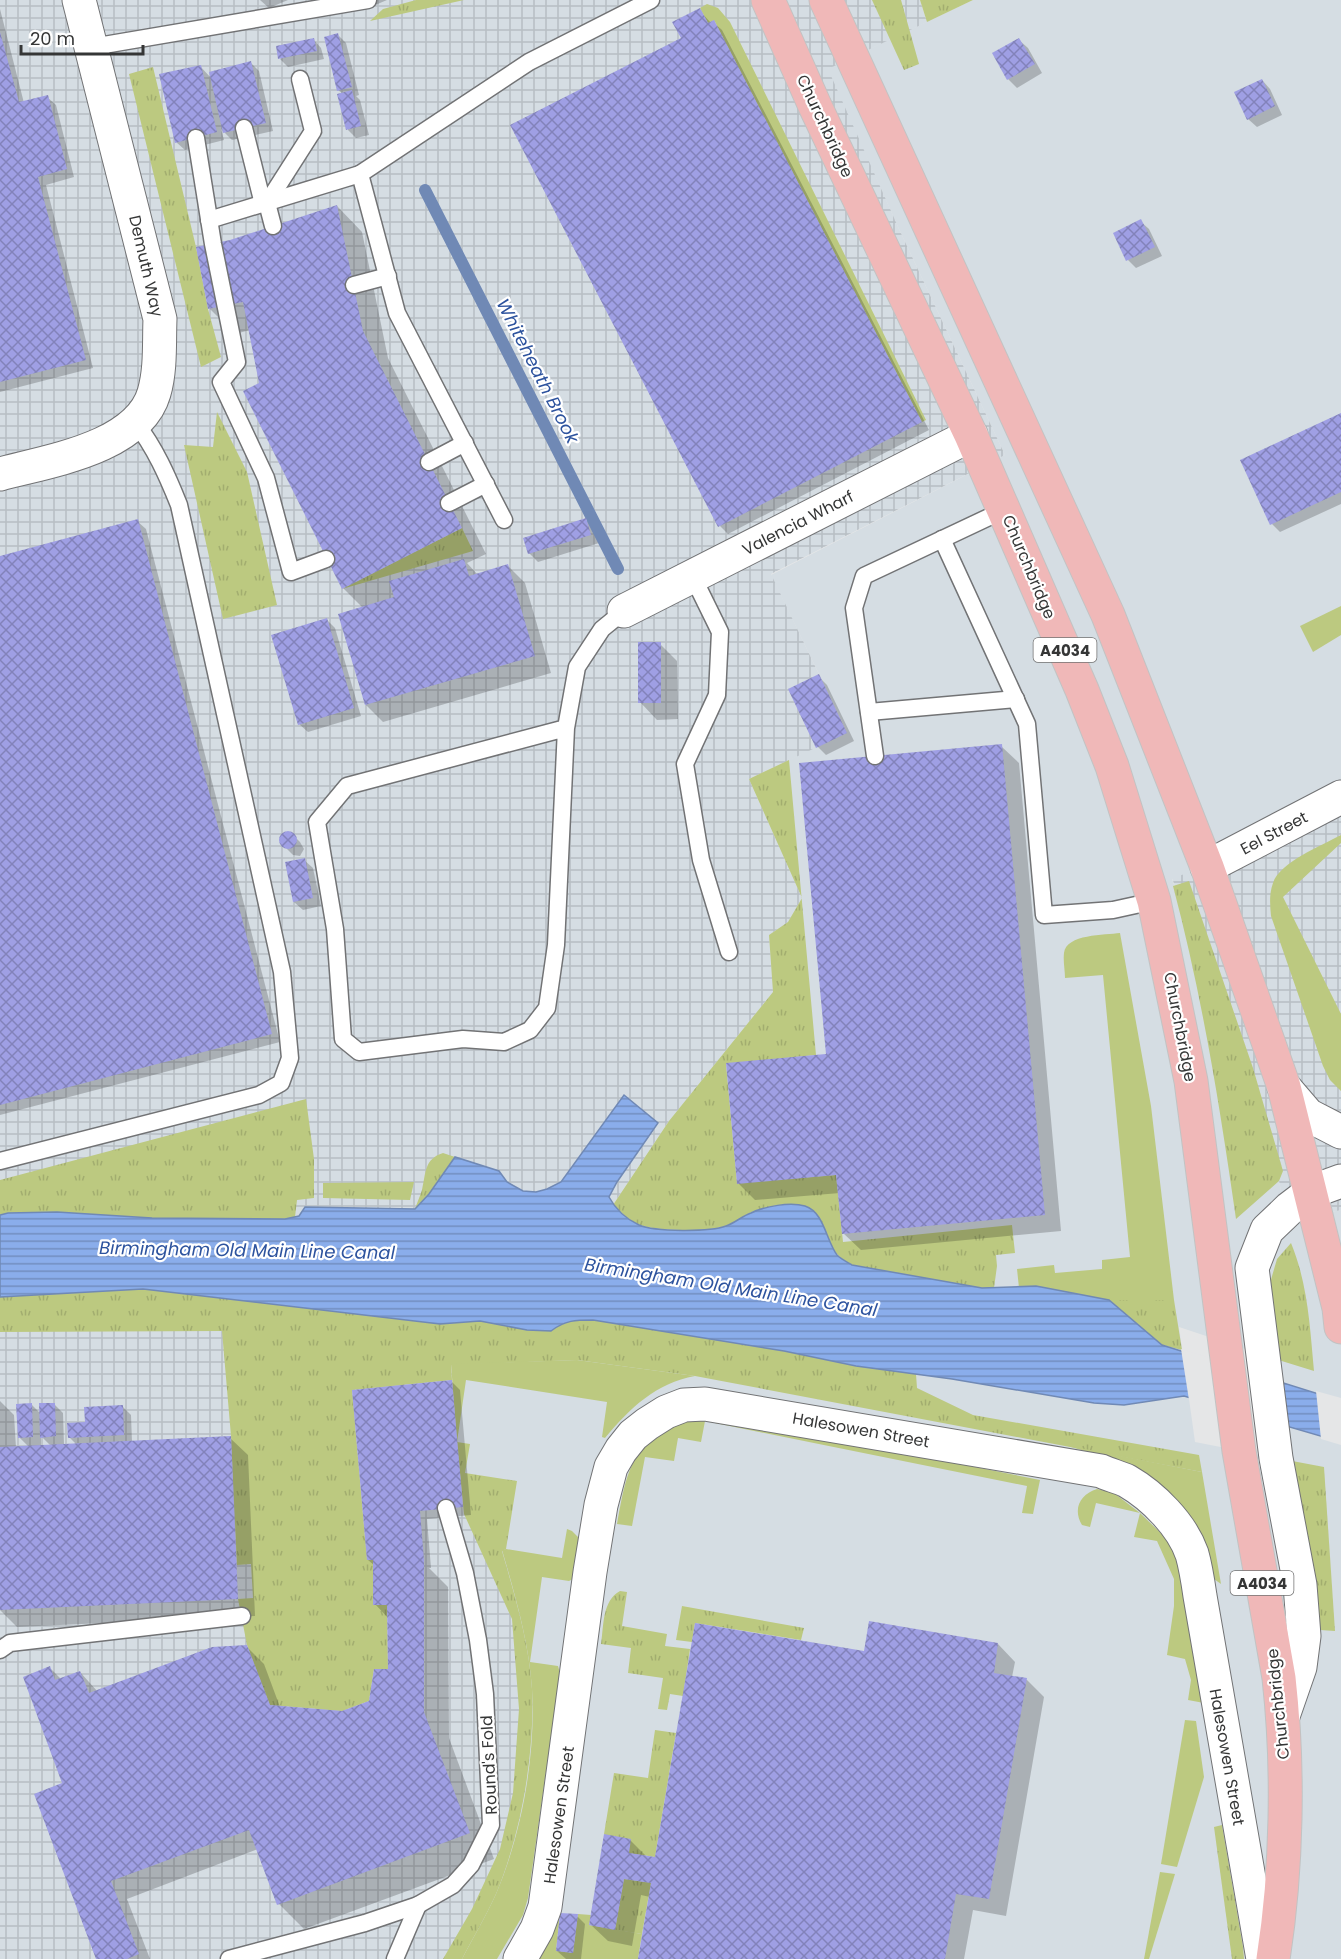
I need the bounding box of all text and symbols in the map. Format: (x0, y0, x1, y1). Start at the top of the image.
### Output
scale bar (21, 18, 142, 56)
text: 20 m (30, 26, 75, 51)
street label: Churchbridge (791, 71, 859, 181)
street label: Demuth Way (123, 213, 169, 319)
water label: Whiteheath Brook (491, 294, 586, 448)
street label: Valencia Wharf (738, 485, 858, 561)
street label: Churchbridge (997, 511, 1061, 623)
road number: A4034 (1034, 638, 1096, 662)
street label: Eel Street (1236, 806, 1312, 860)
street label: Churchbridge (1158, 970, 1202, 1084)
water label: Birmingham Old Main Line Canal (99, 1235, 396, 1265)
water label: Birmingham Old Main Line Canal (583, 1252, 880, 1323)
street label: Halesowen Street (791, 1407, 931, 1453)
road number: A4034 (1230, 1571, 1294, 1595)
street label: Churchbridge (1261, 1648, 1295, 1760)
street label: Halesowen Street (1204, 1687, 1250, 1827)
street label: Round's Fold (475, 1715, 503, 1815)
street label: Halesowen Street (538, 1745, 580, 1885)

